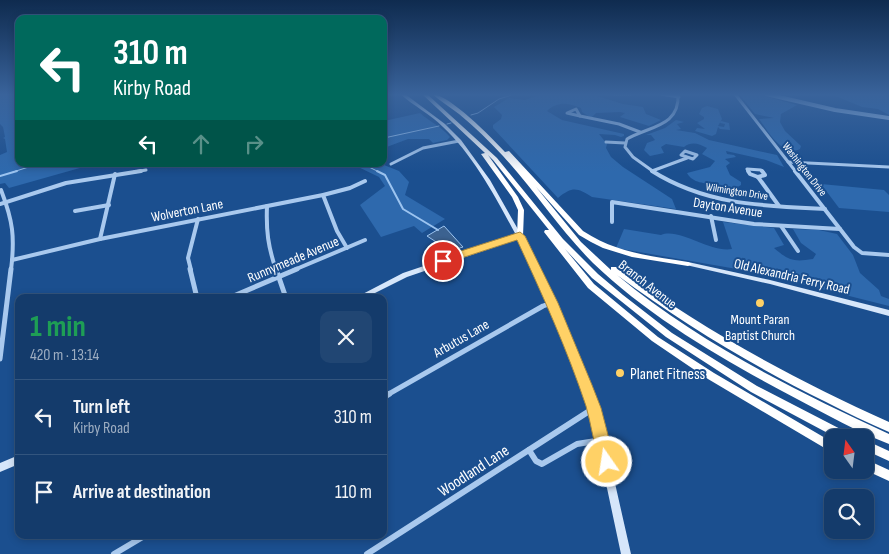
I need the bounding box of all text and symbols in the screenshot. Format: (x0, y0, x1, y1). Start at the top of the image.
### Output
text: 310 m (113, 32, 188, 75)
icon: left (30, 35, 95, 100)
text: Kirby Road (113, 75, 191, 102)
icon: left (134, 130, 162, 158)
icon: ahead (187, 130, 215, 158)
icon: right (240, 130, 268, 158)
street label: Washington Drive (780, 140, 830, 199)
street label: Wilmington Drive (705, 180, 769, 203)
street label: Dayton Avenue (692, 194, 764, 221)
street label: Wolverton Lane (150, 195, 224, 226)
street label: Runnymeade Avenue (245, 233, 341, 286)
pin (422, 240, 464, 282)
icon: arrive (429, 247, 457, 275)
street label: Old Alexandria Ferry Road (732, 255, 852, 298)
street label: Branch Avenue (615, 256, 680, 312)
marker: Mount Paran Baptist Church (754, 297, 766, 309)
text: 1 min (30, 309, 86, 345)
button: close (320, 311, 372, 363)
place label: Mount Paran Baptist Church (725, 311, 795, 344)
street label: Arbutus Lane (429, 316, 492, 362)
text: 420 m · 13:14 (30, 346, 99, 365)
place label: Planet Fitness (630, 365, 706, 384)
marker: Planet Fitness (614, 367, 626, 379)
text: Turn left (73, 396, 130, 419)
icon: left (30, 403, 58, 431)
text: 310 m (334, 406, 372, 429)
text: Kirby Road (73, 419, 130, 438)
north arrow (824, 429, 874, 479)
map controls (824, 429, 874, 539)
position arrow (580, 435, 632, 487)
street label: Woodland Lane (435, 441, 513, 501)
icon: arrive (30, 478, 58, 506)
text: Arrive at destination (73, 481, 211, 504)
text: 110 m (335, 481, 372, 504)
button: search (824, 489, 874, 539)

